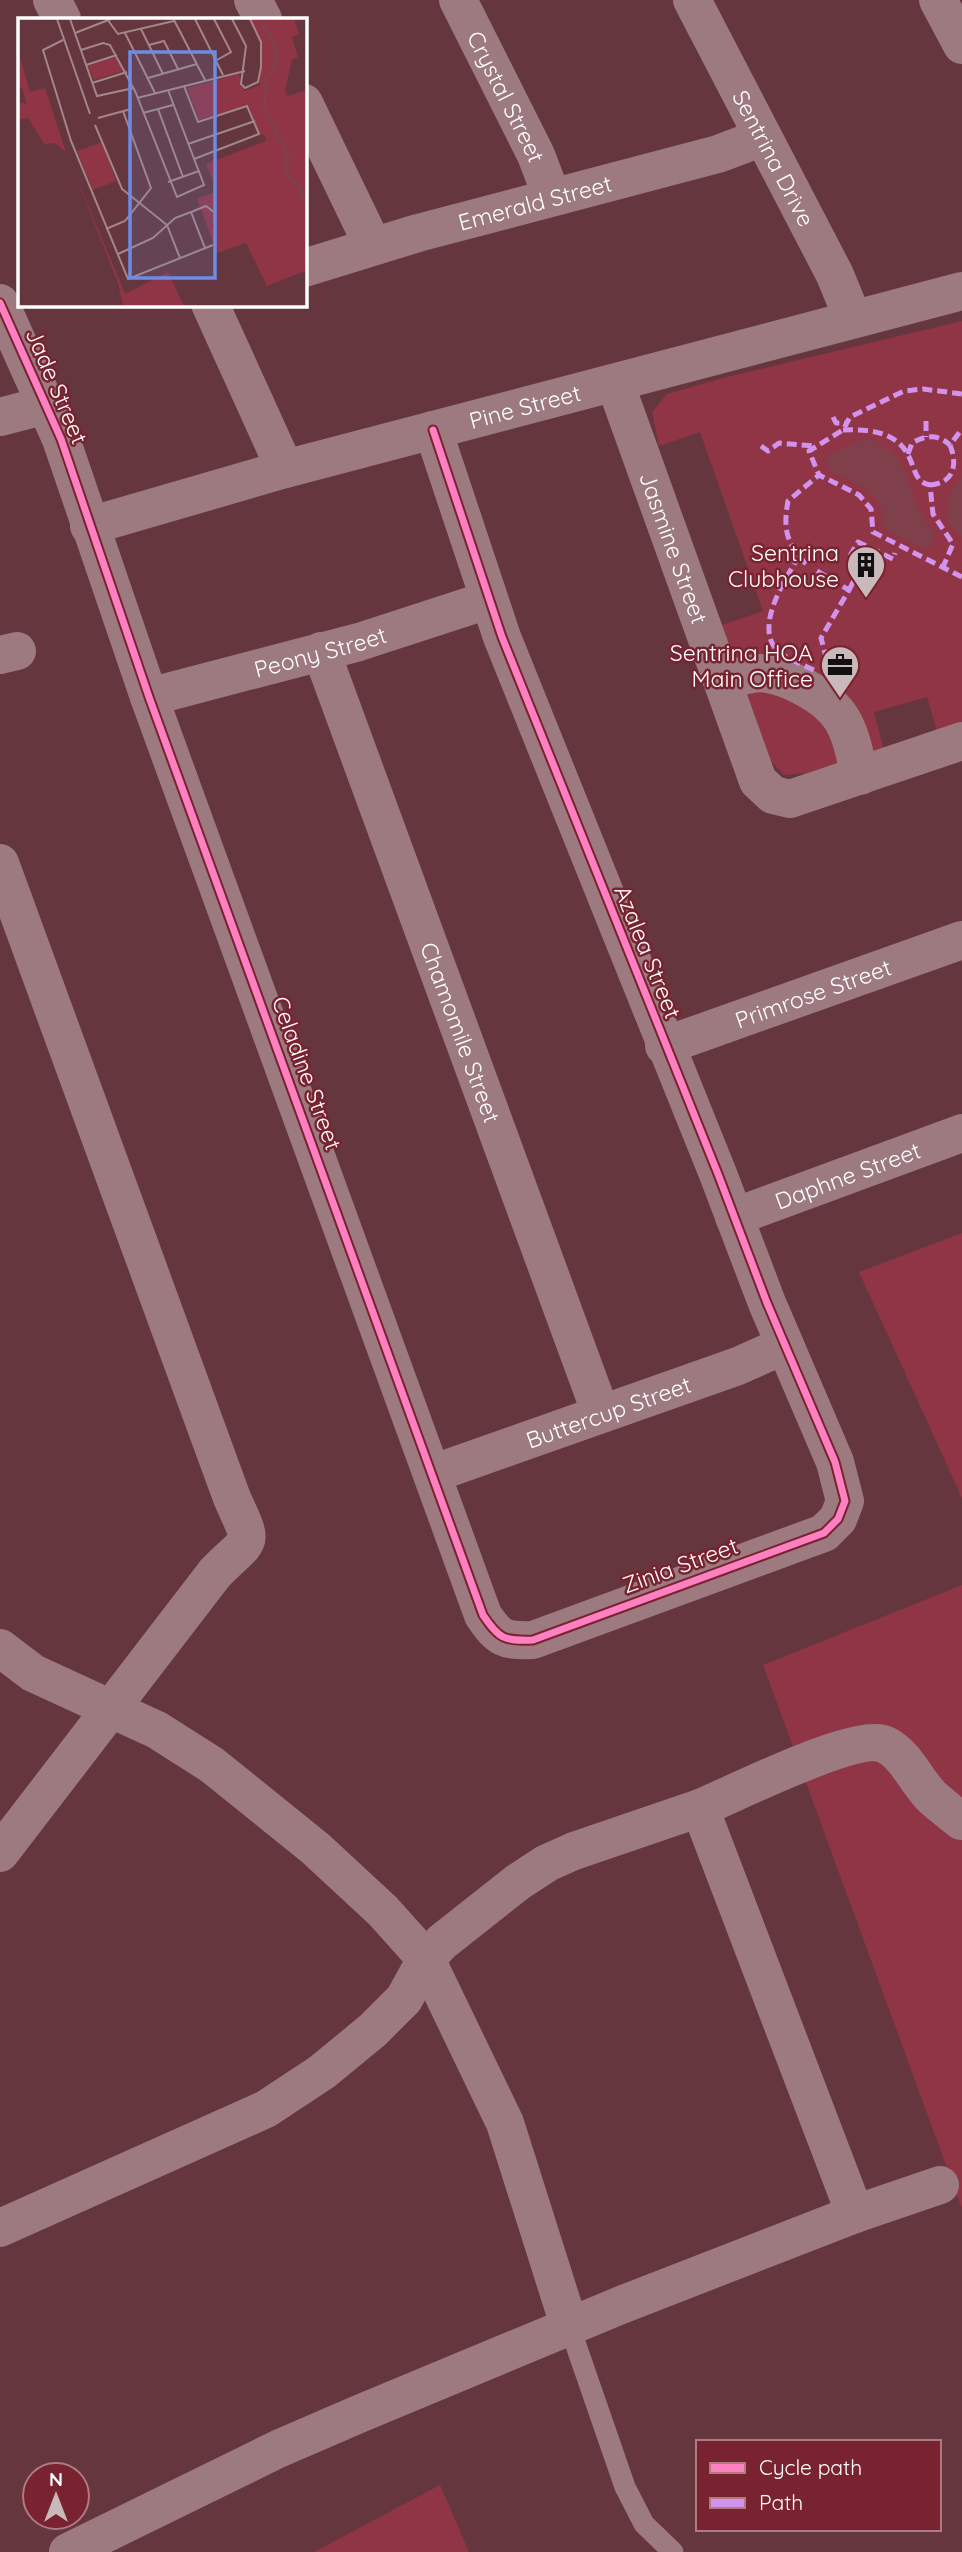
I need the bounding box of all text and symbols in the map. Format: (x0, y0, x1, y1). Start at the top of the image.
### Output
inset map (18, 18, 306, 306)
street label: Crystal Street (461, 26, 552, 166)
street label: Sentrina Drive (727, 85, 822, 231)
street label: Emerald Street (455, 168, 615, 236)
street label: Jade Street (20, 324, 94, 449)
street label: Pine Street (466, 377, 584, 435)
street label: Jasmine Street (634, 468, 715, 628)
place label: Sentrina Clubhouse (728, 538, 839, 593)
building icon: Sentrina Clubhouse (845, 544, 887, 599)
street label: Peony Street (251, 620, 390, 683)
place label: Sentrina HOA Main Office (670, 638, 813, 693)
office icon: Sentrina HOA Main Office (819, 644, 861, 699)
street label: Azalea Street (608, 881, 688, 1023)
street label: Chamomile Street (415, 938, 507, 1127)
street label: Primrose Street (731, 952, 895, 1034)
street label: Celadine Street (266, 992, 348, 1154)
street label: Daphne Street (771, 1135, 925, 1215)
street label: Buttercup Street (522, 1369, 695, 1454)
street label: Zinia Street (618, 1531, 742, 1599)
legend (696, 2440, 941, 2531)
text: Cycle path (759, 2454, 862, 2480)
north arrow (21, 2461, 91, 2531)
text: N (49, 2467, 63, 2491)
text: Path (759, 2489, 803, 2515)

